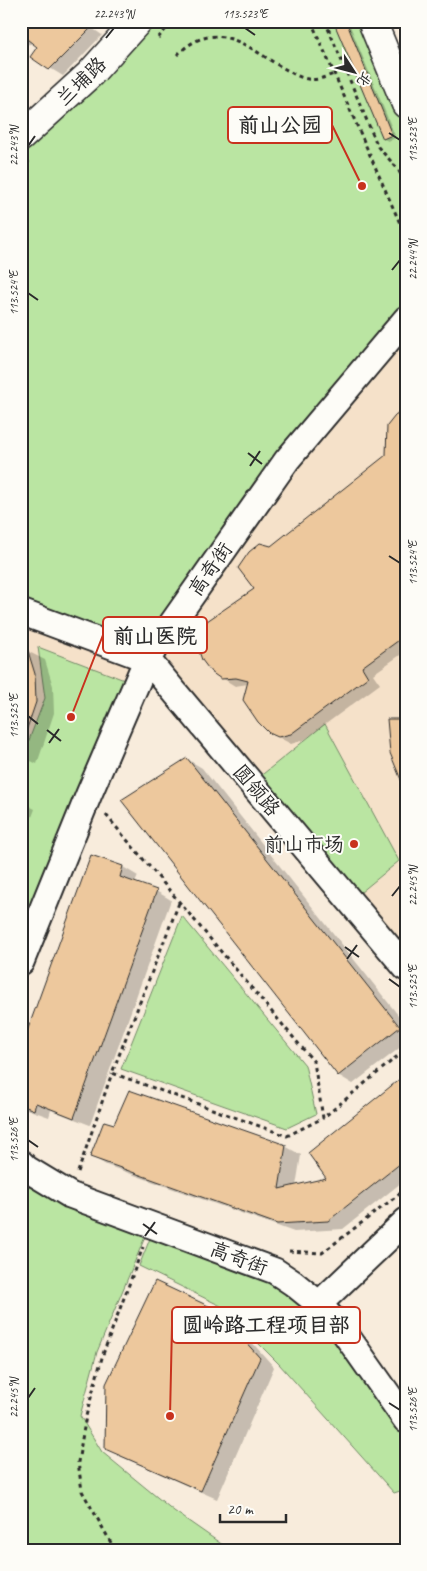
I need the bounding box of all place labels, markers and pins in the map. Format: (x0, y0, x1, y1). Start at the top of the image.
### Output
callout: 前山公园 (228, 107, 332, 143)
callout: 前山医院 (103, 617, 207, 653)
place label: 前山市场 (264, 832, 344, 857)
marker: 前山市场 (348, 838, 360, 850)
callout: 圆岭路工程项目部 (172, 1307, 360, 1343)

